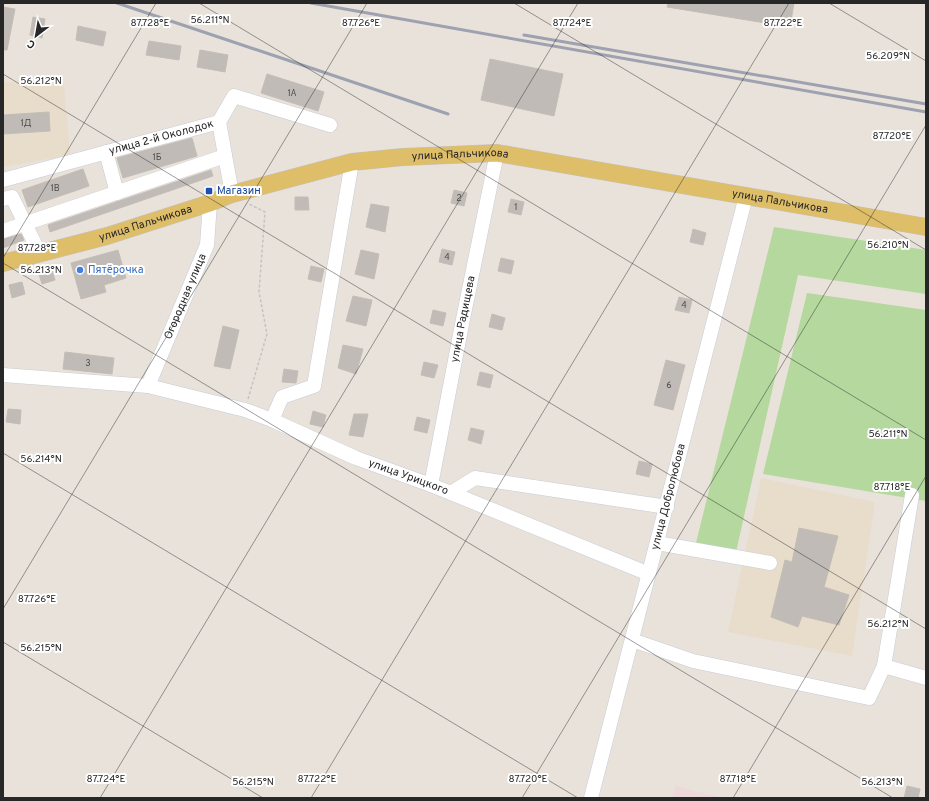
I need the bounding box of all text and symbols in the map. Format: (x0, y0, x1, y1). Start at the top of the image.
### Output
text: 56.211°N (190, 14, 230, 27)
north arrow (16, 16, 56, 56)
text: 87.728°E (131, 17, 169, 30)
text: 87.726°E (342, 17, 380, 30)
text: 87.724°E (553, 17, 591, 30)
text: 87.722°E (764, 17, 802, 30)
text: С (25, 36, 38, 52)
text: 56.209°N (866, 50, 910, 63)
text: 56.212°N (20, 75, 62, 88)
house number: 1А (287, 88, 297, 99)
street label: улица 2-й Околодок (108, 117, 215, 158)
house number: 1Д (20, 118, 32, 129)
text: 87.720°E (872, 130, 912, 143)
street label: улица Пальчикова (411, 146, 510, 164)
house number: 1Б (152, 152, 162, 163)
house number: 1В (50, 183, 60, 194)
place label: Магазин (217, 184, 261, 198)
marker: Магазин (204, 186, 214, 196)
street label: улица Пальчикова (731, 187, 829, 217)
house number: 2 (456, 193, 462, 204)
street label: улица Пальчикова (97, 202, 194, 245)
house number: 1 (514, 202, 518, 213)
text: 56.210°N (867, 239, 909, 252)
text: 87.728°E (18, 242, 56, 255)
street label: Огородная улица (161, 251, 210, 342)
house number: 4 (444, 252, 450, 263)
place label: Пятёрочка (88, 263, 144, 277)
text: 56.213°N (20, 264, 62, 277)
marker: Пятёрочка (75, 265, 85, 275)
street label: улица Радищева (448, 274, 479, 364)
house number: 4 (681, 300, 687, 311)
house number: 3 (85, 358, 91, 369)
house number: 6 (666, 380, 672, 391)
text: 56.211°N (868, 428, 908, 441)
street label: улица Добролюбова (648, 442, 689, 551)
text: 56.214°N (20, 453, 62, 466)
street label: улица Урицкого (366, 456, 450, 498)
text: 87.718°E (874, 481, 910, 494)
text: 87.726°E (18, 593, 56, 606)
text: 56.212°N (867, 618, 909, 631)
text: 56.215°N (20, 642, 62, 655)
text: 87.724°E (87, 773, 125, 786)
text: 87.722°E (298, 773, 336, 786)
text: 87.720°E (508, 773, 548, 786)
text: 87.718°E (720, 773, 756, 786)
text: 56.215°N (232, 776, 274, 789)
text: 56.213°N (861, 776, 903, 789)

